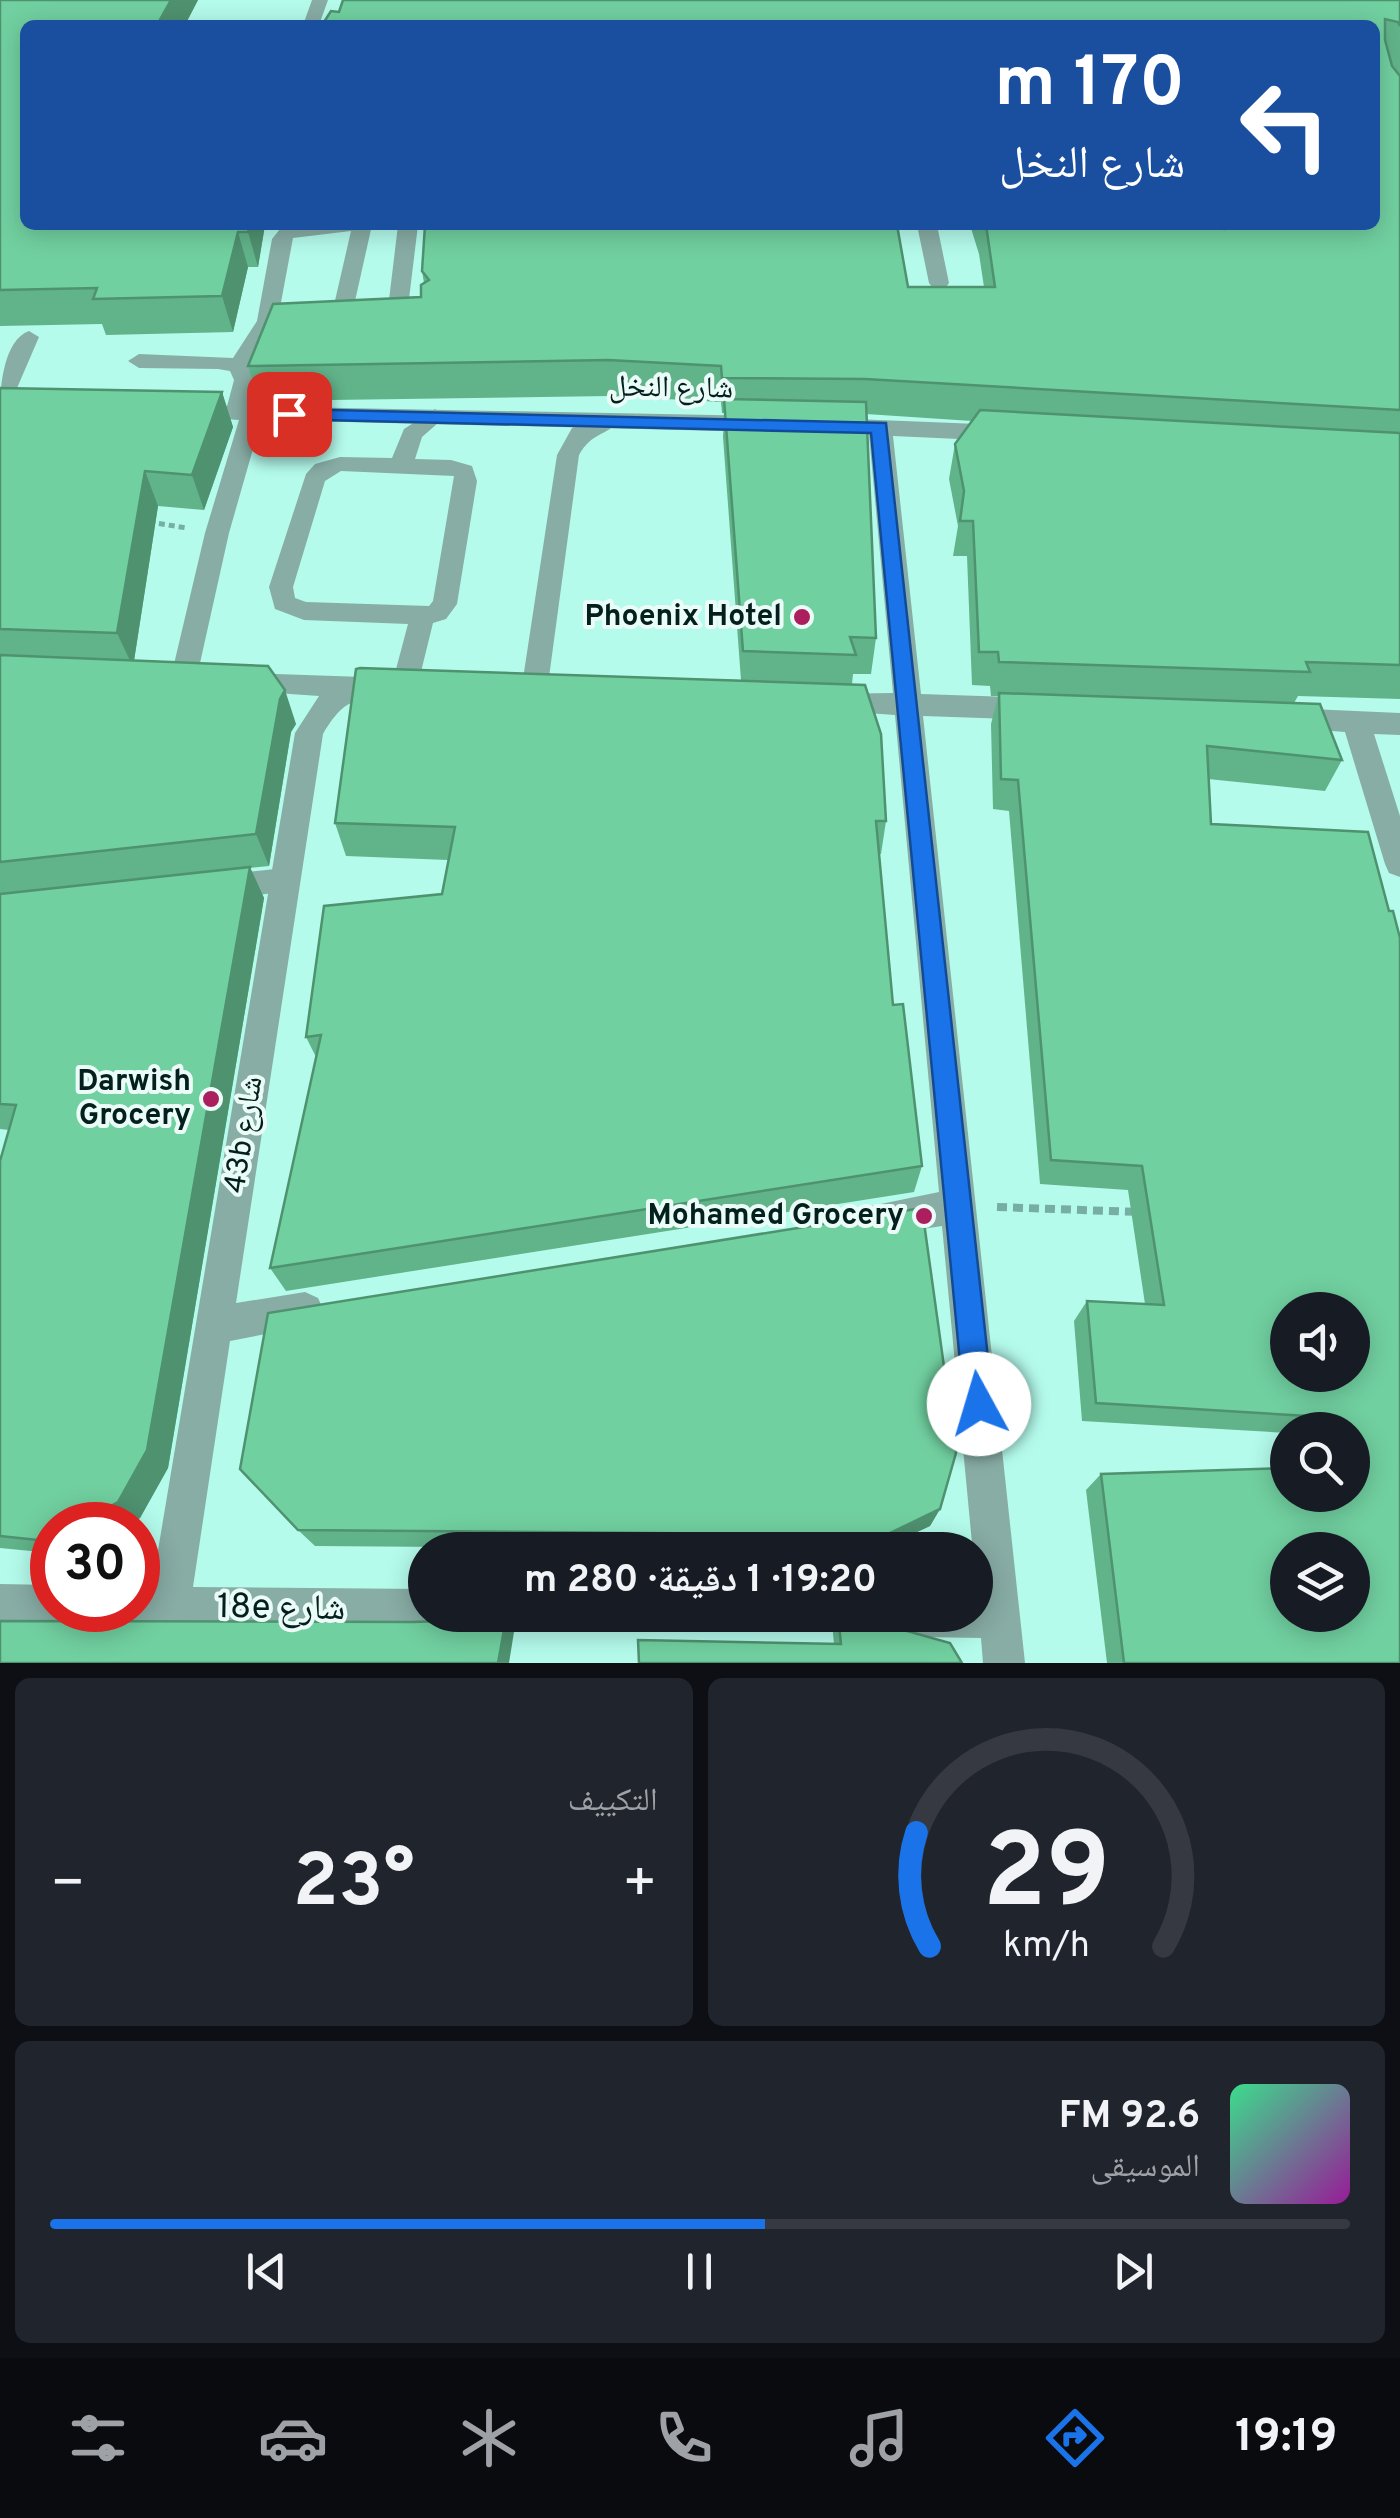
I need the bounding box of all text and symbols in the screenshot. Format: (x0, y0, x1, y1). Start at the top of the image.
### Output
text: 170 m (995, 42, 1185, 131)
icon: left (1220, 60, 1350, 190)
text: شارع النخل (999, 137, 1185, 194)
street label: شارع النخل (609, 369, 733, 409)
pin (247, 372, 332, 457)
icon: arrive (262, 387, 317, 442)
place label: Phoenix Hotel (584, 599, 782, 636)
marker: Phoenix Hotel (791, 606, 813, 628)
place label: Darwish Grocery (77, 1064, 191, 1135)
street label: 43b شارع (218, 1074, 272, 1196)
marker: Darwish Grocery (200, 1088, 222, 1110)
place label: Mohamed Grocery (647, 1198, 904, 1235)
marker: Mohamed Grocery (913, 1205, 935, 1227)
map controls (1270, 1292, 1370, 1632)
button: sound (1270, 1292, 1370, 1392)
position arrow (927, 1352, 1031, 1456)
button: search (1270, 1412, 1370, 1512)
speed limit sign: 30 (30, 1502, 160, 1632)
button: layers (1270, 1532, 1370, 1632)
text: 19:20 · 1 دقيقة · 280 m (524, 1557, 877, 1606)
street label: 18e شارع (216, 1586, 346, 1632)
text: التكييف (568, 1782, 658, 1822)
text: 29 (982, 1812, 1110, 1944)
text: 23° (293, 1838, 415, 1933)
text: − (50, 1851, 85, 1921)
text: + (622, 1851, 658, 1921)
text: km/h (1003, 1924, 1090, 1970)
text: 92.6 FM (1059, 2093, 1200, 2142)
text: الموسيقى (1090, 2148, 1200, 2188)
icon: previous (239, 2244, 294, 2299)
icon: pause (672, 2244, 727, 2299)
icon: next (1106, 2244, 1161, 2299)
icon: filters (63, 2403, 133, 2473)
icon: car (258, 2403, 328, 2473)
icon: climate (454, 2403, 524, 2473)
icon: phone (649, 2403, 719, 2473)
icon: music (844, 2403, 914, 2473)
icon: directions (1040, 2403, 1110, 2473)
text: 19:19 (1235, 2410, 1337, 2467)

